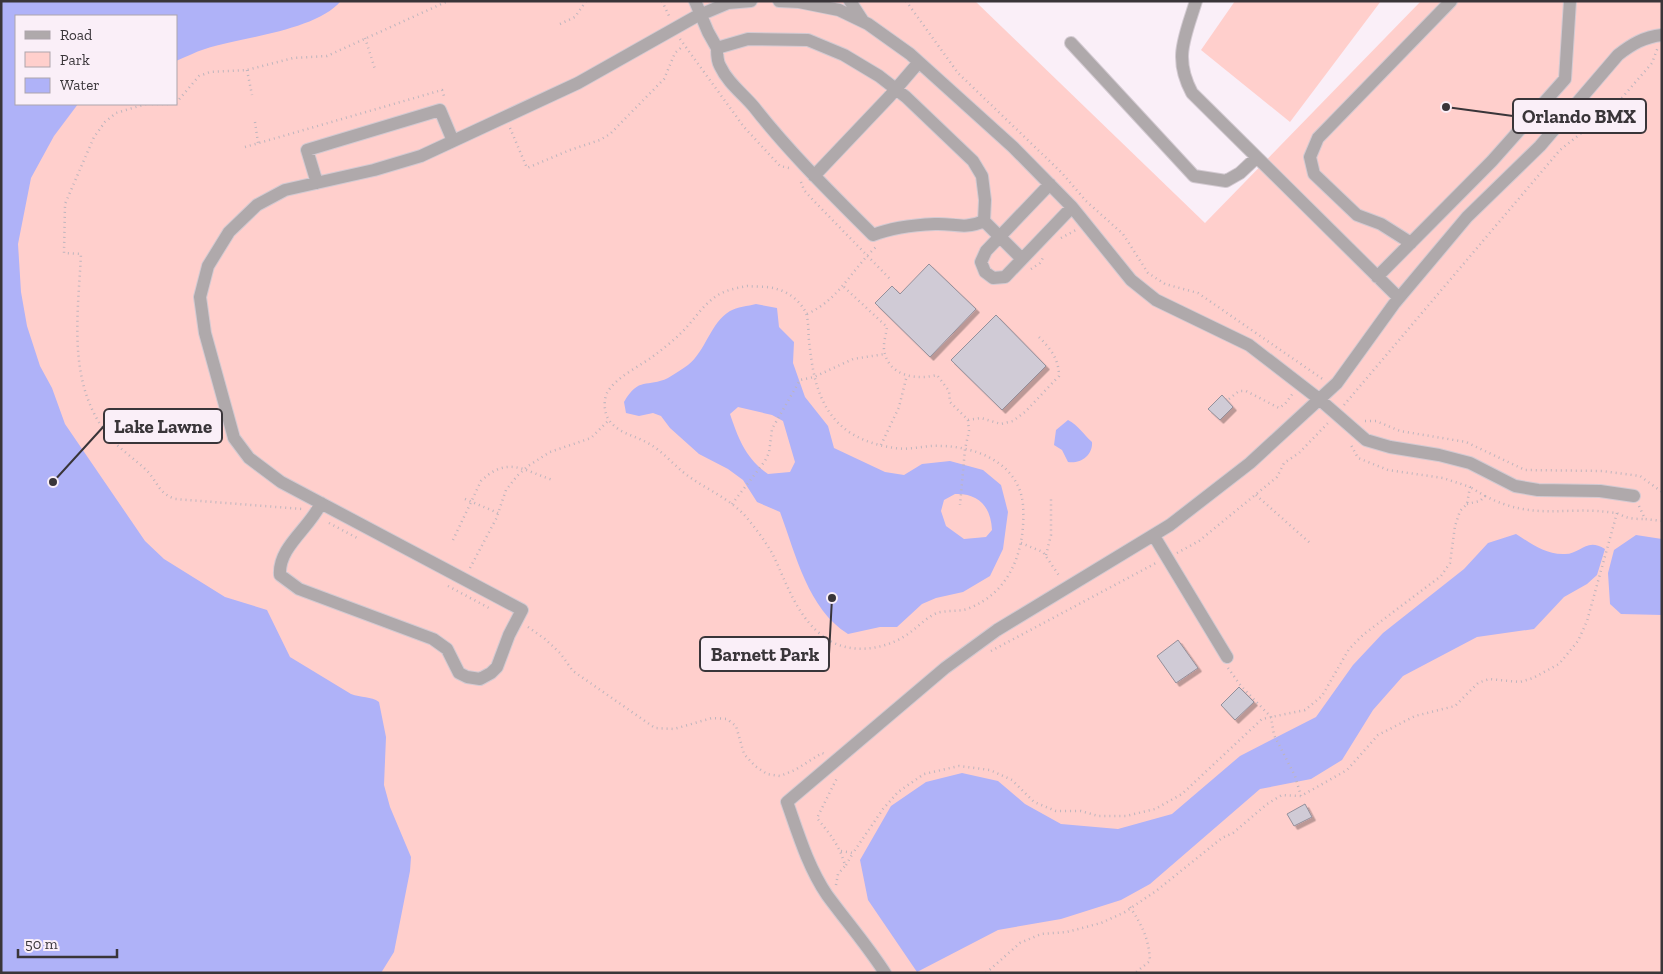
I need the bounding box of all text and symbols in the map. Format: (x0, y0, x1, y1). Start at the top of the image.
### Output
legend (15, 15, 178, 105)
text: Road (60, 26, 93, 44)
text: Park (60, 51, 90, 69)
text: Water (60, 76, 100, 94)
callout: Orlando BMX (1513, 99, 1646, 133)
text: Orlando BMX (1522, 105, 1636, 128)
callout: Lake Lawne (104, 409, 222, 443)
text: Lake Lawne (114, 415, 212, 438)
callout: Barnett Park (700, 637, 829, 671)
text: Barnett Park (711, 643, 820, 666)
scale bar (18, 926, 116, 958)
text: 50 m (25, 935, 58, 953)

